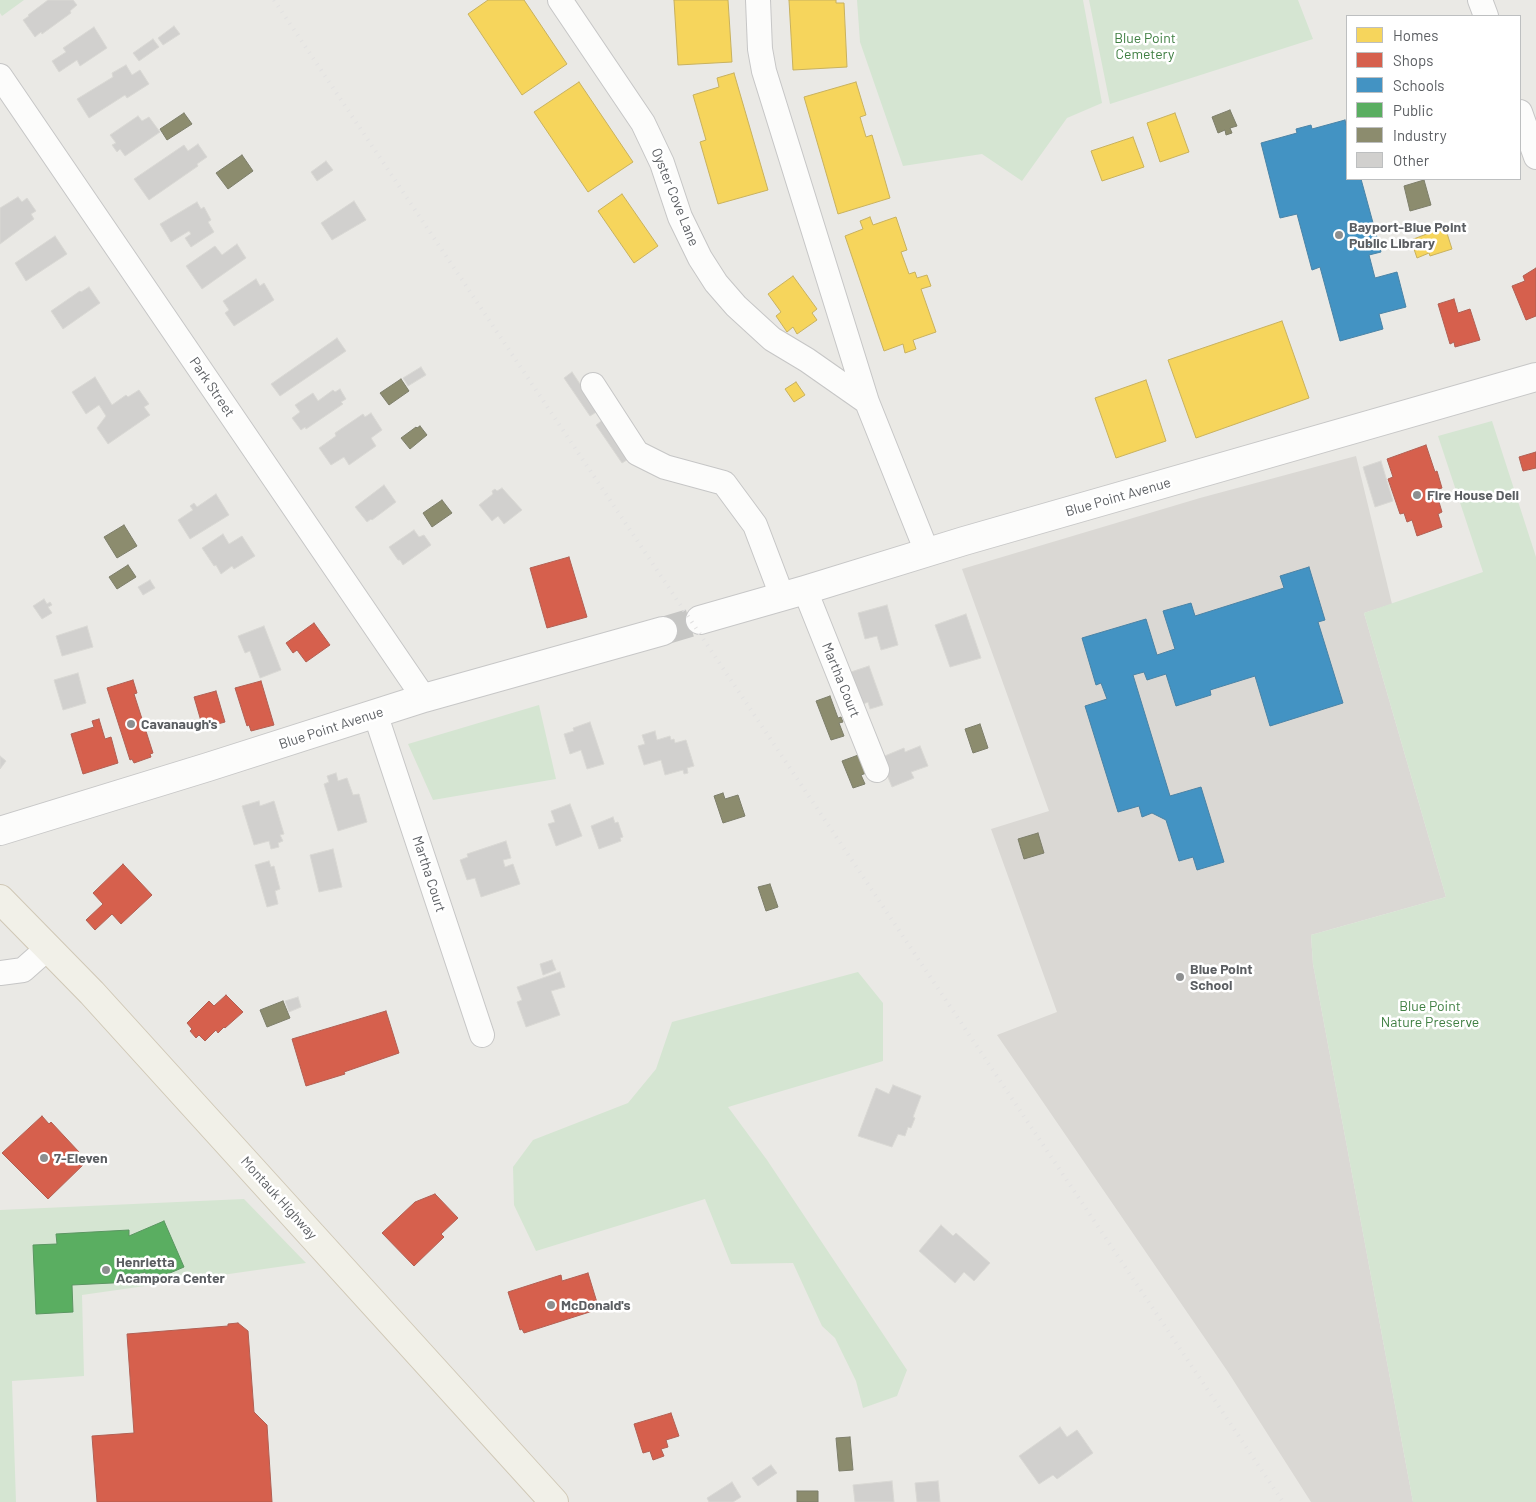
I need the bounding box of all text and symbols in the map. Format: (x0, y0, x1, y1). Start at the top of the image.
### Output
legend (1346, 15, 1521, 180)
text: Homes (1393, 26, 1438, 44)
park label: Blue Point Cemetery (1114, 30, 1176, 62)
text: Shops (1393, 51, 1433, 69)
text: Schools (1393, 76, 1445, 94)
text: Public (1393, 101, 1433, 119)
text: Industry (1393, 126, 1447, 144)
street label: Oyster Cove Lane (648, 146, 702, 248)
text: Other (1393, 151, 1429, 169)
place label: Bayport-Blue Point Public Library (1349, 219, 1466, 252)
marker: Bayport-Blue Point Public Library (1333, 229, 1345, 241)
street label: Park Street (186, 354, 238, 420)
street label: Blue Point Avenue (1063, 474, 1173, 520)
place label: Fire House Deli (1427, 487, 1519, 503)
marker: Fire House Deli (1411, 489, 1423, 501)
street label: Martha Court (818, 640, 864, 720)
street label: Blue Point Avenue (277, 703, 385, 753)
place label: Cavanaugh's (141, 716, 218, 732)
marker: Cavanaugh's (125, 718, 137, 730)
street label: Martha Court (409, 834, 449, 914)
place label: Blue Point School (1190, 961, 1252, 994)
marker: Blue Point School (1174, 971, 1186, 983)
park label: Blue Point Nature Preserve (1381, 998, 1479, 1030)
place label: 7-Eleven (54, 1150, 108, 1166)
marker: 7-Eleven (38, 1152, 50, 1164)
street label: Montauk Highway (237, 1153, 321, 1243)
place label: Henrietta Acampora Center (116, 1254, 225, 1286)
marker: Henrietta Acampora Center (100, 1264, 112, 1276)
place label: McDonald's (561, 1297, 630, 1313)
marker: McDonald's (545, 1299, 557, 1311)

